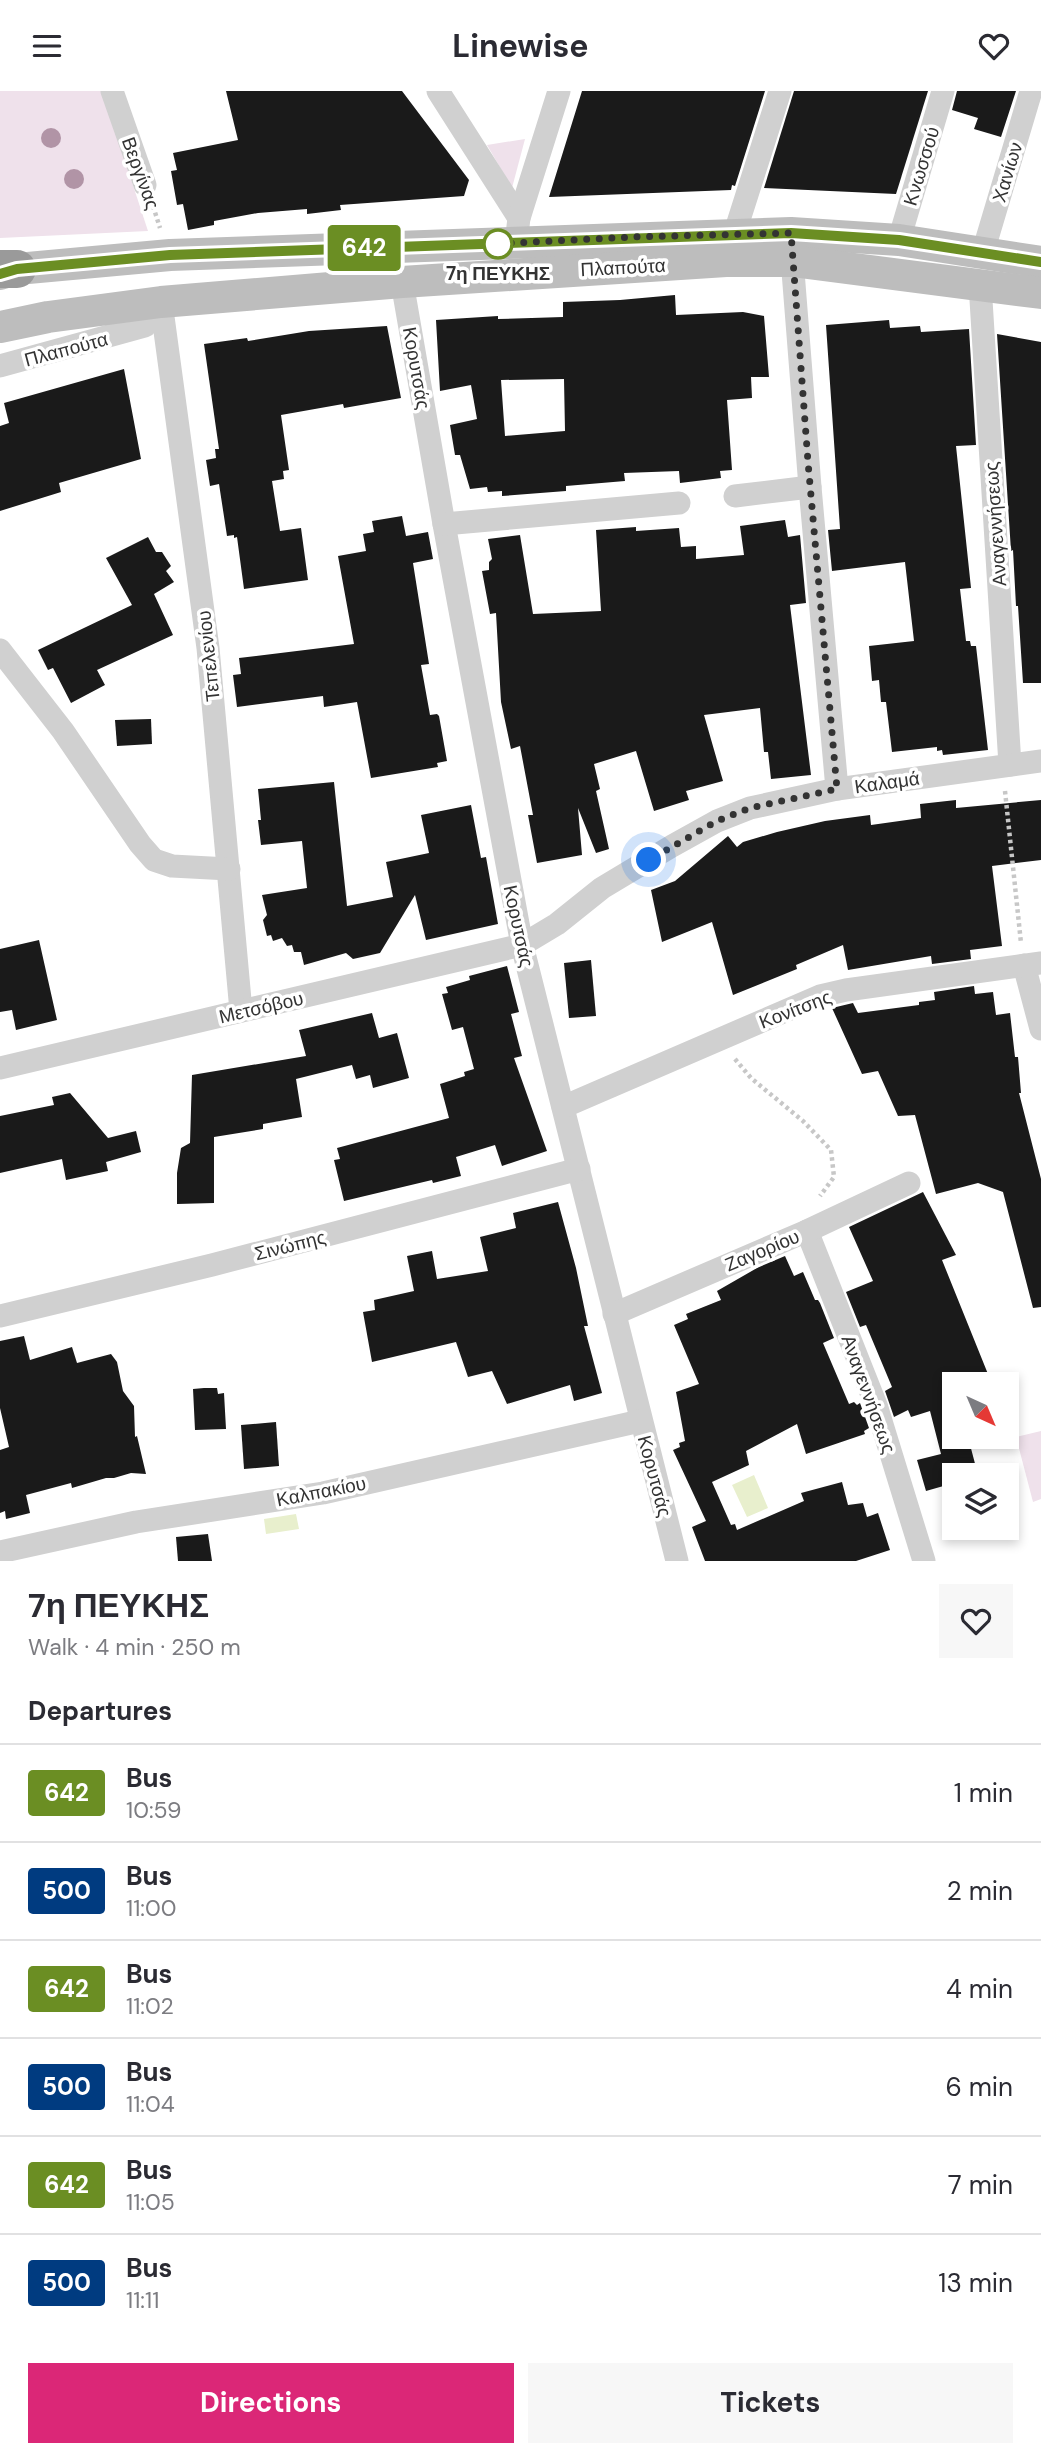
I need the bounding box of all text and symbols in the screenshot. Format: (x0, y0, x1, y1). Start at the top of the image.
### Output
text: Linewise (452, 25, 589, 67)
icon: menu (28, 27, 66, 65)
icon: heart (975, 27, 1013, 65)
street label: Κνωσσού (898, 124, 945, 209)
street label: Βεργίνας (116, 134, 165, 213)
street label: Χανίων (987, 139, 1028, 205)
line badge: 642 (324, 225, 404, 271)
marker: 7η ΠΕΥΚΗΣ (483, 229, 513, 259)
text: 642 (342, 232, 386, 263)
street label: Πλαπούτα (580, 253, 666, 282)
place label: 7η ΠΕΥΚΗΣ (446, 261, 550, 286)
street label: Κορυτσάς (397, 325, 436, 411)
street label: Πλαπούτα (22, 326, 111, 373)
street label: Αναγεννήσεως (979, 461, 1012, 587)
street label: Τεπελενίου (191, 609, 226, 703)
street label: Καλαμά (853, 766, 921, 799)
your location (631, 842, 666, 877)
street label: Κορυτσάς (498, 883, 539, 969)
street label: Κονίτσης (755, 984, 835, 1035)
street label: Μετσόβου (217, 986, 306, 1029)
street label: Ζαγορίου (721, 1224, 803, 1277)
street label: Σινώπης (252, 1225, 328, 1266)
street label: Αναγεννήσεως (835, 1331, 902, 1457)
north arrow (942, 1372, 1018, 1449)
map controls (942, 1372, 1019, 1540)
street label: Κορυτσάς (632, 1433, 677, 1520)
button: layers (942, 1463, 1019, 1540)
street label: Καλπακίου (274, 1471, 368, 1512)
text: 7η ΠΕΥΚΗΣ (28, 1584, 209, 1627)
button: heart (939, 1584, 1013, 1658)
text: Walk · 4 min · 250 m (28, 1632, 241, 1662)
text: Departures (28, 1694, 172, 1728)
text: Bus (126, 1761, 172, 1795)
text: 1 min (954, 1776, 1013, 1810)
text: 642 (44, 1777, 89, 1808)
text: 10:59 (126, 1795, 181, 1825)
text: Bus (126, 1859, 172, 1893)
text: 2 min (947, 1874, 1013, 1908)
text: 500 (42, 1875, 91, 1906)
text: 11:00 (126, 1893, 176, 1923)
text: Bus (126, 1957, 172, 1991)
text: 4 min (946, 1972, 1013, 2006)
text: 642 (44, 1973, 89, 2004)
text: 11:02 (126, 1991, 174, 2021)
text: Bus (126, 2055, 172, 2089)
text: 6 min (945, 2070, 1013, 2104)
text: 500 (42, 2071, 91, 2102)
text: 11:04 (126, 2089, 175, 2119)
text: Bus (126, 2153, 172, 2187)
text: 7 min (948, 2168, 1013, 2202)
text: 642 (44, 2169, 89, 2200)
text: 11:05 (126, 2187, 175, 2217)
text: Bus (126, 2251, 172, 2285)
text: 13 min (938, 2266, 1013, 2300)
text: 500 (42, 2267, 91, 2298)
text: 11:11 (126, 2285, 159, 2315)
button: Directions (28, 2363, 514, 2443)
button: Tickets (528, 2363, 1013, 2443)

